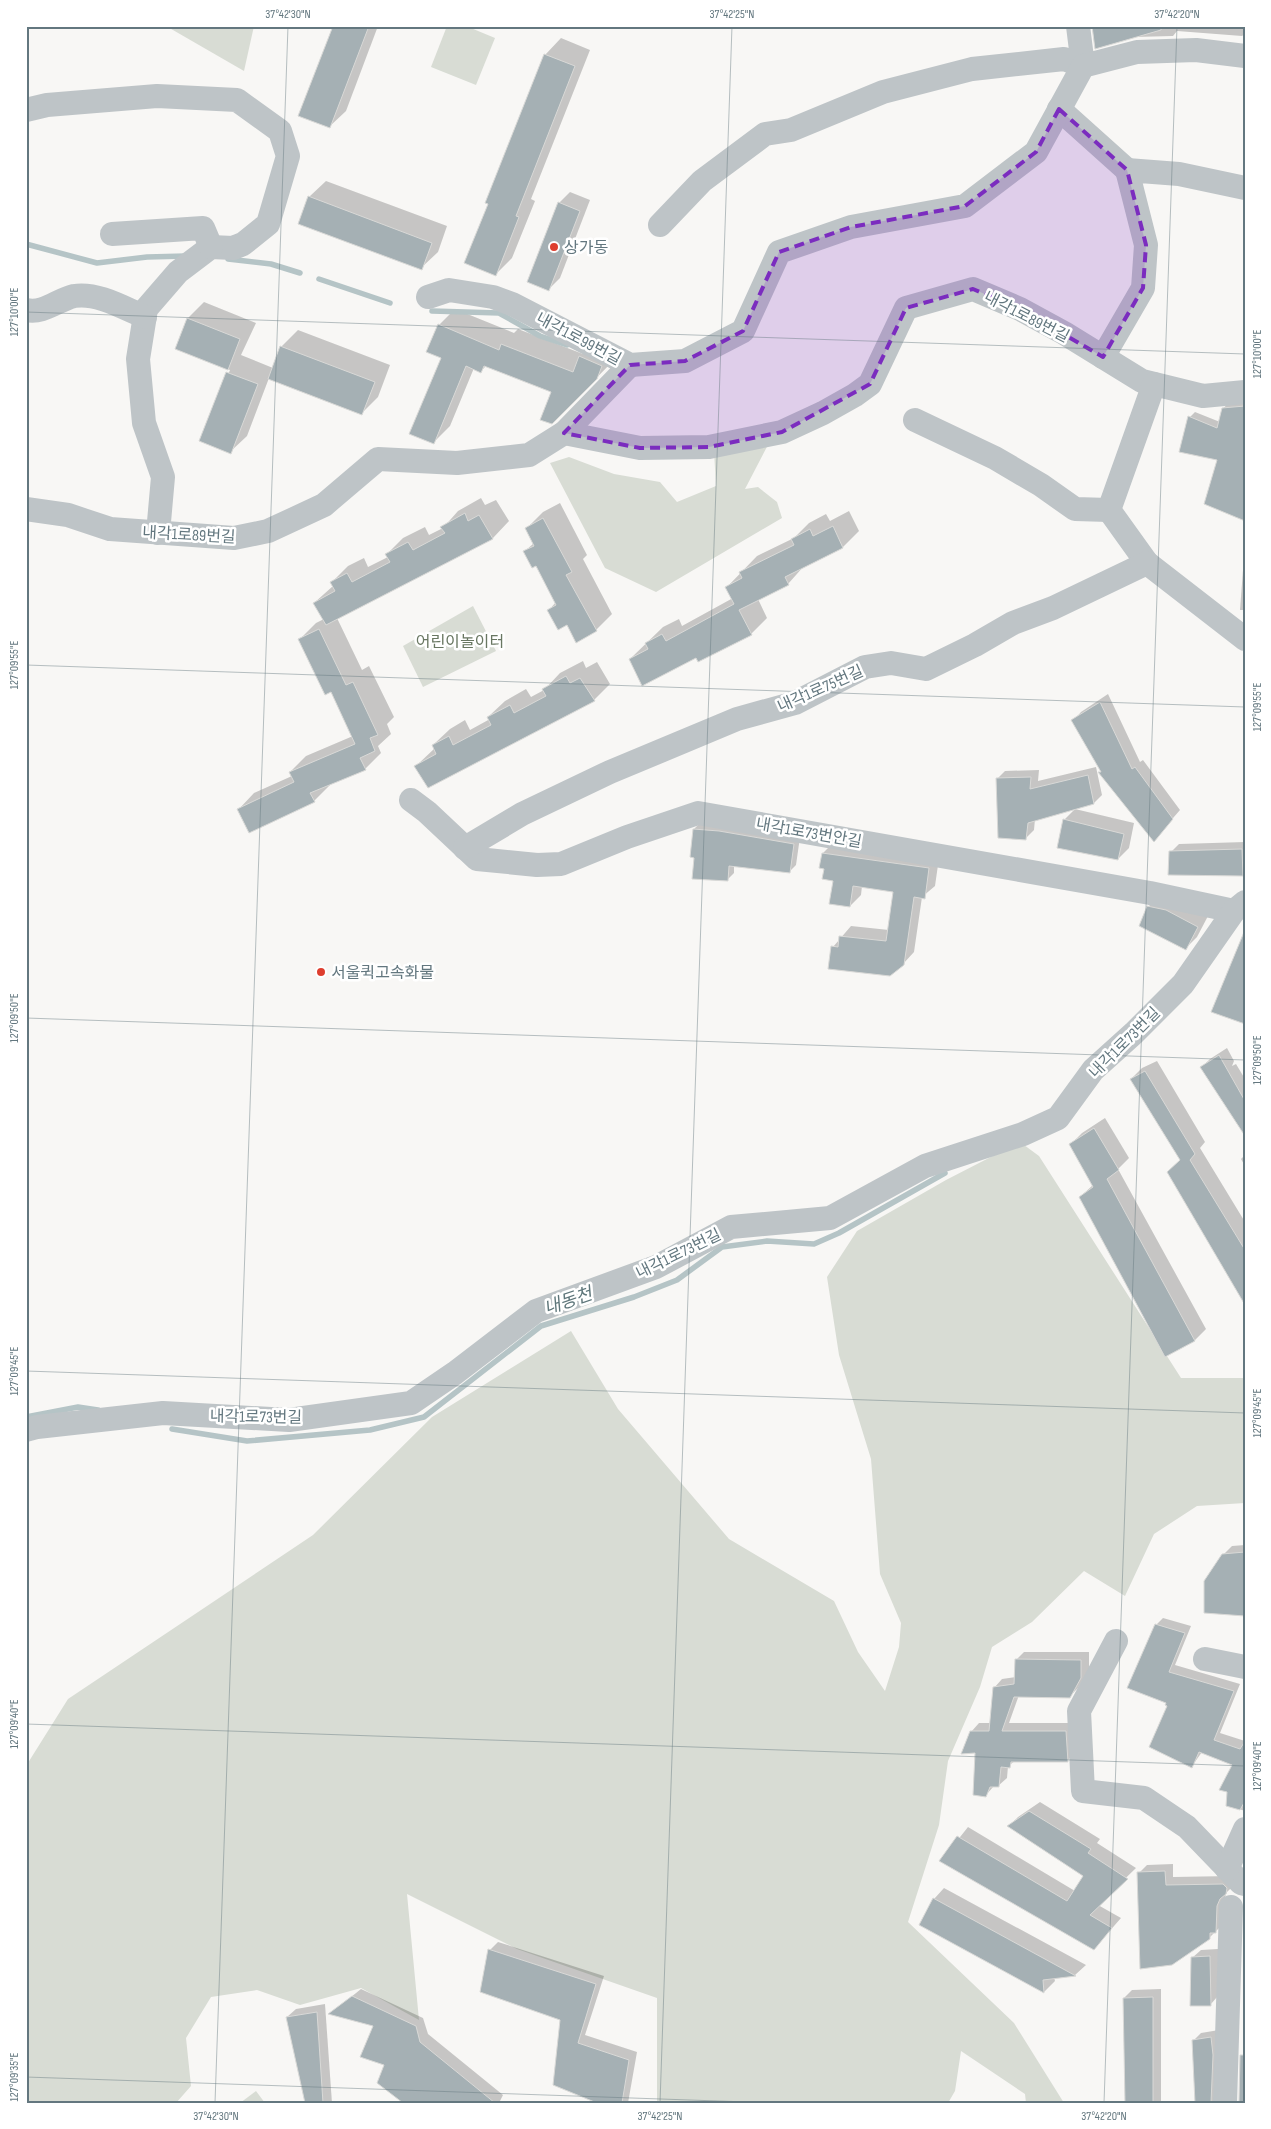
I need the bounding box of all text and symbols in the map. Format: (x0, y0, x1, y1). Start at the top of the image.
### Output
text: 37°42'30"N (265, 7, 311, 22)
text: 37°42'25"N (710, 7, 754, 22)
text: 37°42'20"N (1154, 7, 1200, 22)
place label: 상가동 (564, 239, 608, 258)
marker: 상가동 (548, 241, 560, 253)
text: 127°10'00"E (7, 288, 22, 336)
street label: 내각1로89번길 (980, 288, 1072, 347)
street label: 내각1로99번길 (533, 309, 624, 370)
text: 127°10'00"E (1250, 330, 1265, 378)
street label: 내각1로89번길 (142, 524, 236, 547)
park label: 어린이놀이터 (416, 633, 504, 652)
text: 127°09'55"E (7, 641, 22, 689)
street label: 내각1로75번길 (775, 662, 867, 717)
text: 127°09'55"E (1250, 683, 1265, 731)
street label: 내각1로73번안길 (754, 815, 863, 852)
place label: 서울퀵고속화물 (331, 964, 434, 983)
marker: 서울퀵고속화물 (315, 966, 327, 978)
text: 127°09'50"E (7, 993, 22, 1043)
street label: 내각1로73번길 (1086, 1004, 1164, 1082)
text: 127°09'50"E (1250, 1035, 1265, 1085)
street label: 내각1로73번길 (633, 1226, 724, 1283)
water label: 내동천 (541, 1283, 597, 1319)
text: 127°09'45"E (7, 1346, 22, 1395)
text: 127°09'45"E (1250, 1388, 1265, 1437)
street label: 내각1로73번길 (210, 1407, 302, 1428)
text: 127°09'40"E (7, 1699, 22, 1749)
text: 127°09'40"E (1250, 1741, 1265, 1791)
text: 127°09'35"E (7, 2052, 22, 2101)
text: 37°42'30"N (193, 2109, 239, 2124)
text: 37°42'25"N (638, 2109, 682, 2124)
text: 37°42'20"N (1081, 2109, 1127, 2124)

